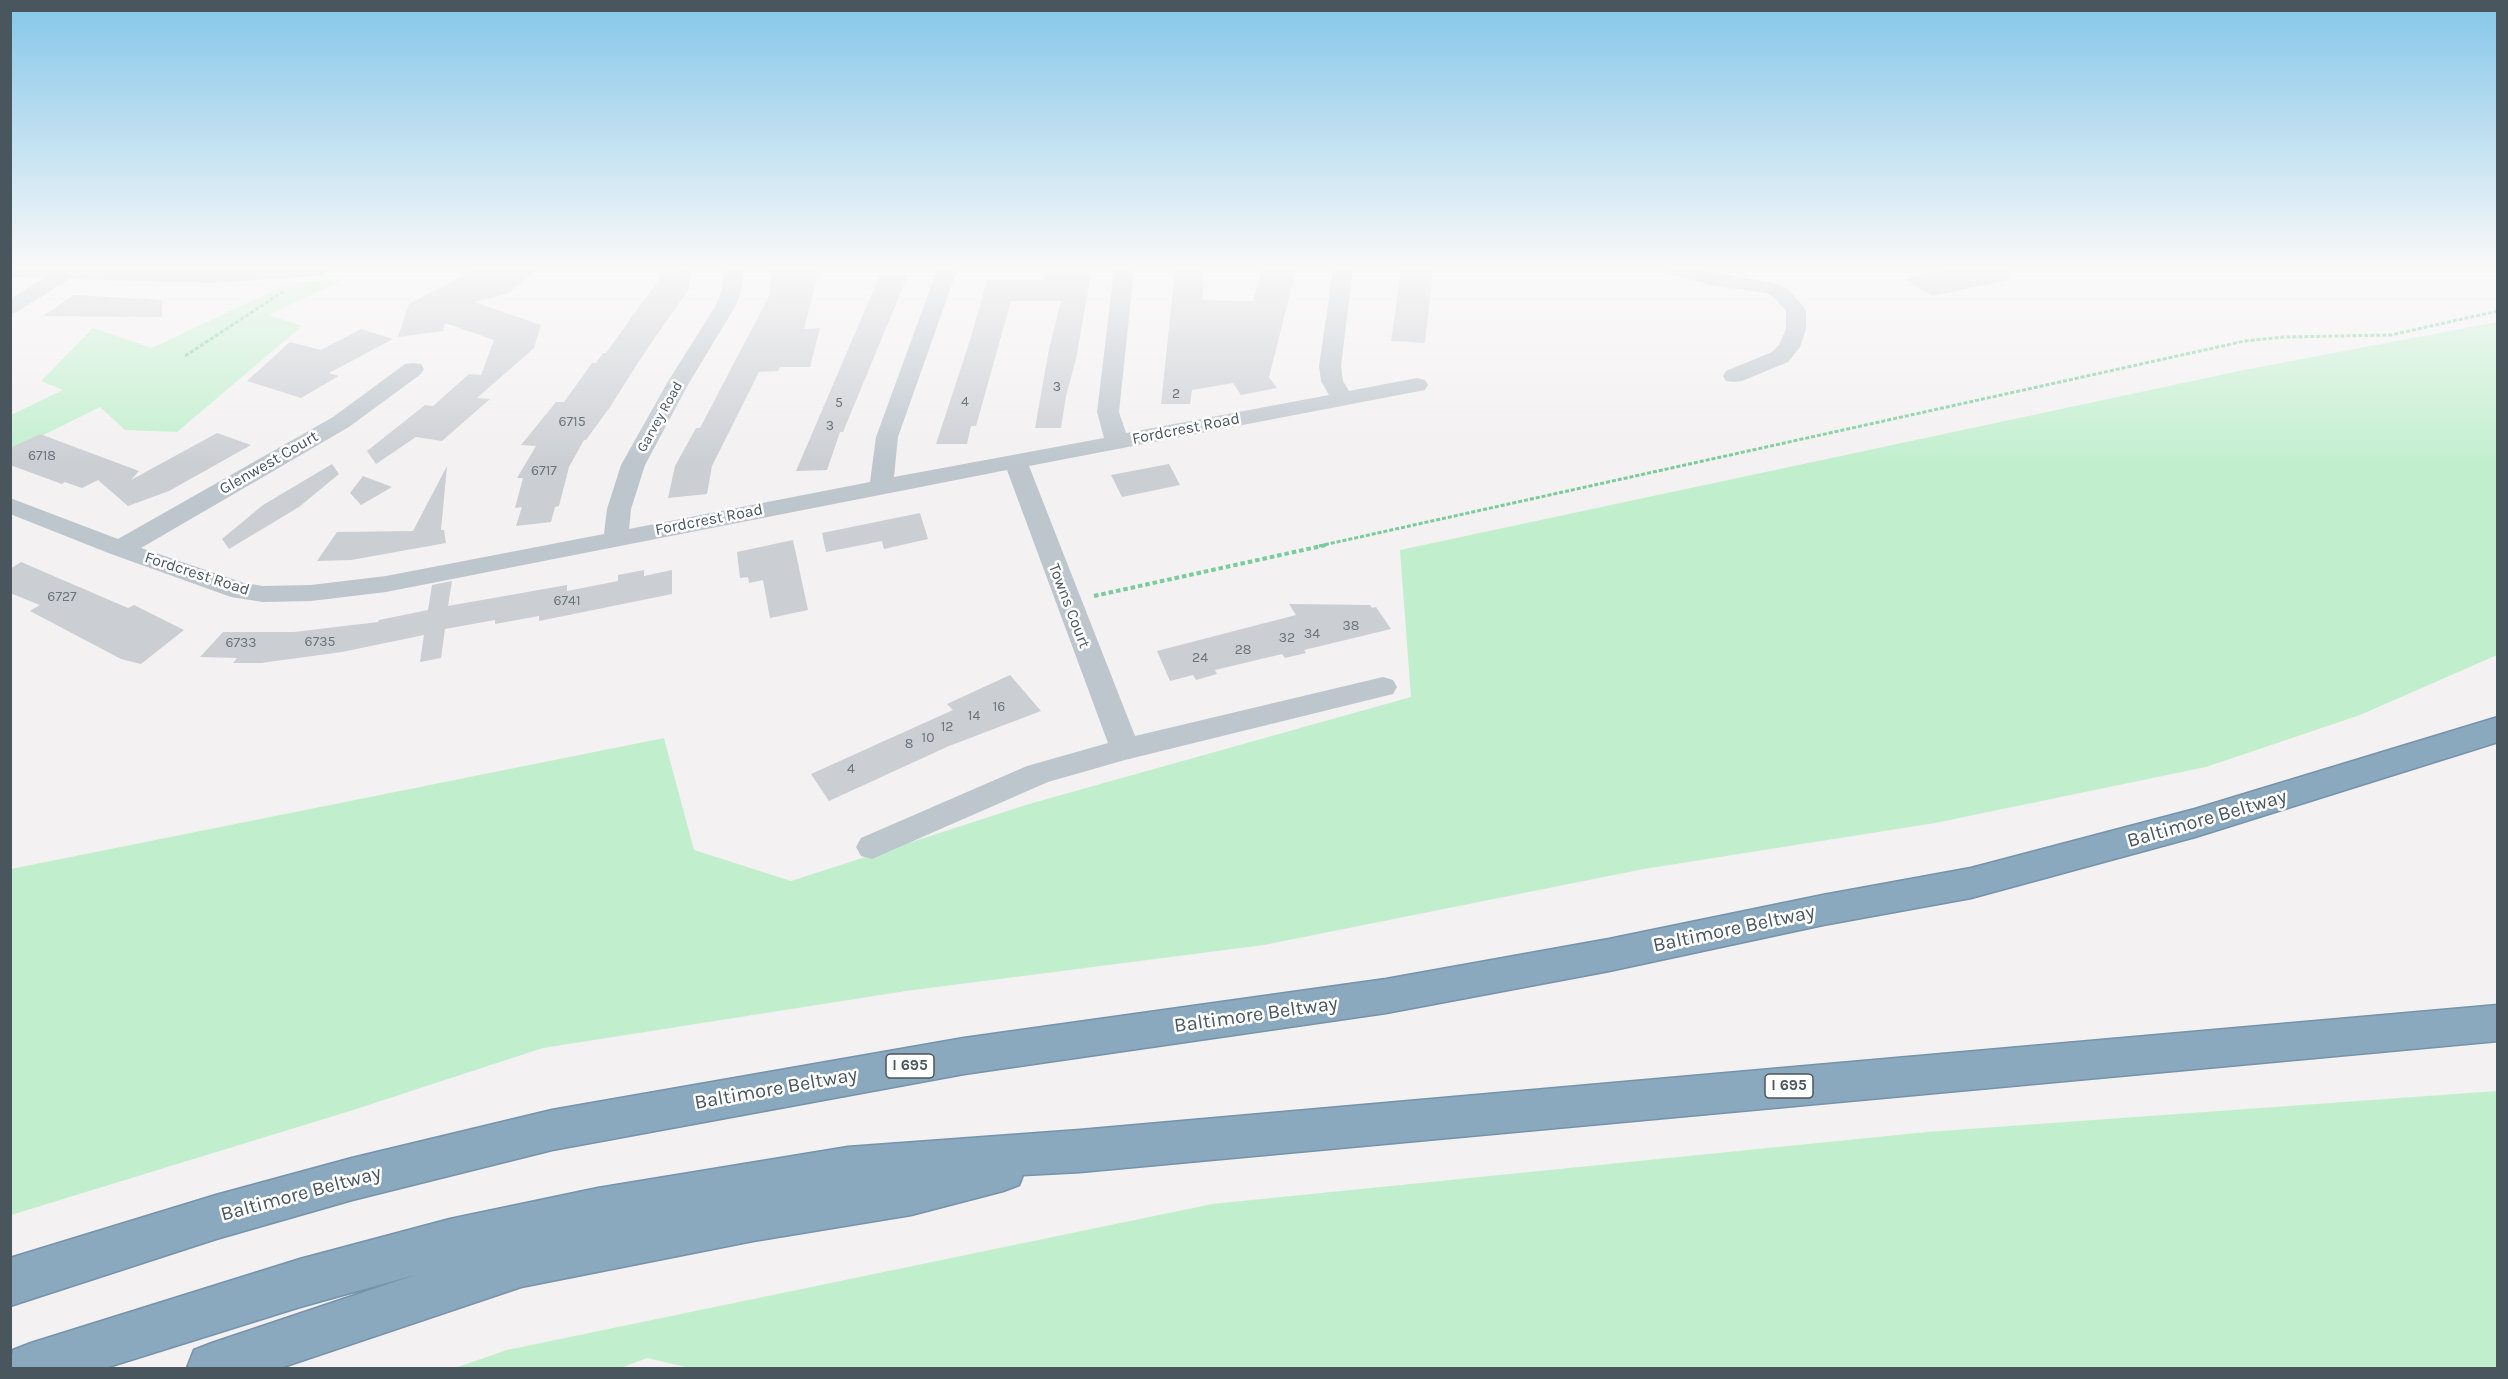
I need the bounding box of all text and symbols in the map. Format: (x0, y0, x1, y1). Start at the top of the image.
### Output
street label: Garvey Road (634, 379, 686, 455)
house number: 3 (1053, 379, 1061, 395)
house number: 2 (1172, 386, 1180, 402)
house number: 4 (961, 394, 969, 410)
house number: 5 (835, 395, 843, 411)
street label: Fordcrest Road (1131, 409, 1241, 449)
house number: 6715 (558, 414, 586, 430)
house number: 3 (826, 418, 834, 434)
street label: Glenwest Court (216, 427, 322, 499)
house number: 6718 (28, 448, 56, 464)
house number: 6717 (531, 463, 557, 479)
street label: Fordcrest Road (654, 500, 764, 540)
street label: Fordcrest Road (142, 548, 252, 600)
street label: Towns Court (1044, 561, 1094, 651)
house number: 6727 (47, 589, 77, 605)
house number: 6741 (553, 593, 581, 609)
house number: 38 (1343, 618, 1359, 634)
house number: 34 (1304, 626, 1320, 642)
house number: 32 (1279, 630, 1295, 646)
house number: 6735 (305, 634, 335, 650)
house number: 6733 (225, 635, 257, 651)
house number: 28 (1235, 642, 1251, 658)
house number: 24 (1192, 650, 1208, 666)
house number: 16 (993, 699, 1005, 715)
house number: 14 (968, 708, 980, 724)
house number: 12 (941, 719, 953, 735)
house number: 10 (922, 730, 934, 746)
house number: 8 (905, 736, 913, 752)
house number: 4 (847, 761, 855, 777)
street label: Baltimore Beltway (2124, 785, 2290, 853)
street label: Baltimore Beltway (1651, 900, 1817, 958)
street label: Baltimore Beltway (1173, 992, 1339, 1038)
road number: I 695 (886, 1054, 934, 1078)
street label: Baltimore Beltway (693, 1063, 859, 1115)
road number: I 695 (1765, 1074, 1813, 1098)
street label: Baltimore Beltway (218, 1161, 384, 1227)

